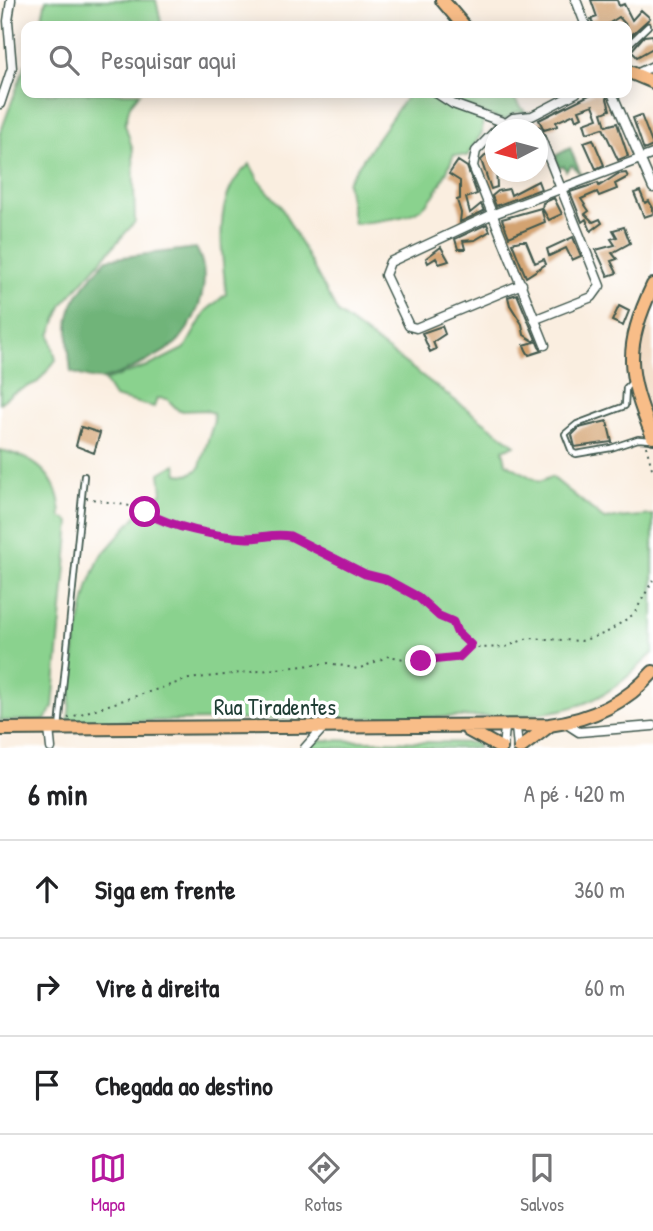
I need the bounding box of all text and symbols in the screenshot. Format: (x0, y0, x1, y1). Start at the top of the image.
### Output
search box (21, 21, 632, 98)
icon: search (45, 41, 83, 79)
text: Pesquisar aqui (101, 42, 237, 77)
north arrow (485, 119, 548, 182)
route start (129, 496, 160, 527)
route end (405, 645, 436, 676)
street label: Rua Tiradentes (214, 691, 336, 722)
text: 6 min (28, 774, 88, 814)
text: A pé · 420 m (524, 778, 625, 809)
icon: ahead (28, 870, 66, 908)
text: Siga em frente (95, 872, 235, 907)
text: 360 m (574, 874, 625, 905)
icon: right (28, 968, 66, 1006)
text: Vire à direita (95, 970, 219, 1005)
text: 60 m (585, 972, 625, 1003)
icon: arrive (28, 1066, 66, 1104)
text: Chegada ao destino (95, 1068, 273, 1103)
tab: Mapa (89, 1149, 127, 1217)
tab: Rotas (305, 1149, 343, 1217)
tab: Salvos (520, 1149, 564, 1217)

